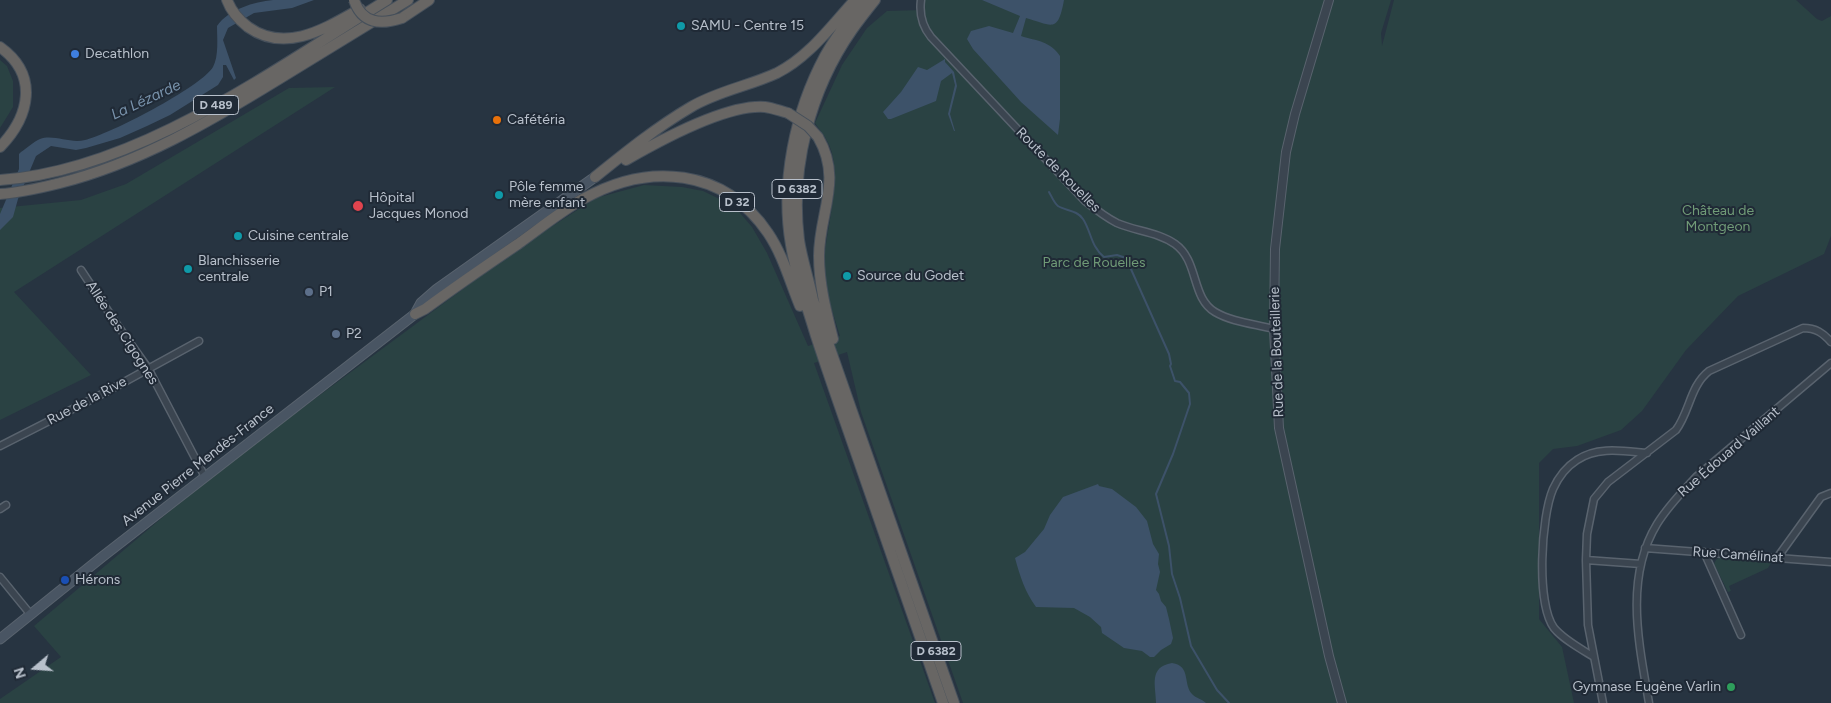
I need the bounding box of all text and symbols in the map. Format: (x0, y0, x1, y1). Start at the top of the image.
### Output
place label: SAMU - Centre 15 (691, 18, 804, 34)
marker: SAMU - Centre 15 (675, 20, 687, 32)
place label: Decathlon (85, 46, 149, 62)
marker: Decathlon (69, 48, 81, 60)
water label: La Lézarde (108, 76, 184, 124)
road number: D 489 (194, 96, 238, 114)
place label: Cafétéria (507, 112, 565, 128)
marker: Cafétéria (491, 114, 503, 126)
street label: Route de Rouelles (1012, 124, 1104, 216)
place label: Pôle femme mère enfant (509, 179, 585, 212)
road number: D 6382 (772, 180, 822, 198)
marker: Pôle femme mère enfant (493, 189, 505, 201)
place label: Hôpital Jacques Monod (369, 190, 469, 222)
road number: D 32 (720, 192, 754, 212)
marker: Hôpital Jacques Monod (351, 199, 365, 213)
park label: Château de Montgeon (1682, 203, 1754, 236)
place label: Cuisine centrale (248, 228, 349, 244)
marker: Cuisine centrale (232, 230, 244, 242)
place label: Blanchisserie centrale (198, 253, 280, 286)
park label: Parc de Rouelles (1043, 255, 1145, 271)
marker: Blanchisserie centrale (182, 263, 194, 275)
place label: Source du Godet (857, 268, 964, 284)
marker: Source du Godet (841, 270, 853, 282)
street label: Allée des Cigognes (82, 278, 162, 388)
place label: P1 (319, 284, 333, 300)
marker: P1 (303, 286, 315, 298)
street label: Rue de la Bouteillerie (1266, 286, 1288, 418)
place label: P2 (346, 326, 362, 342)
marker: P2 (330, 328, 342, 340)
street label: Rue de la Rive (44, 373, 130, 429)
street label: Avenue Pierre Mendès-France (119, 400, 277, 530)
street label: Rue Édouard Vaillant (1675, 403, 1783, 501)
street label: Rue Camélinat (1692, 543, 1784, 567)
place label: Hérons (75, 572, 120, 588)
marker: Hérons (59, 574, 71, 586)
road number: D 6382 (911, 641, 961, 660)
north arrow (10, 643, 60, 693)
text: N (11, 665, 30, 681)
place label: Gymnase Eugène Varlin (1572, 679, 1721, 695)
marker: Gymnase Eugène Varlin (1725, 681, 1737, 693)

